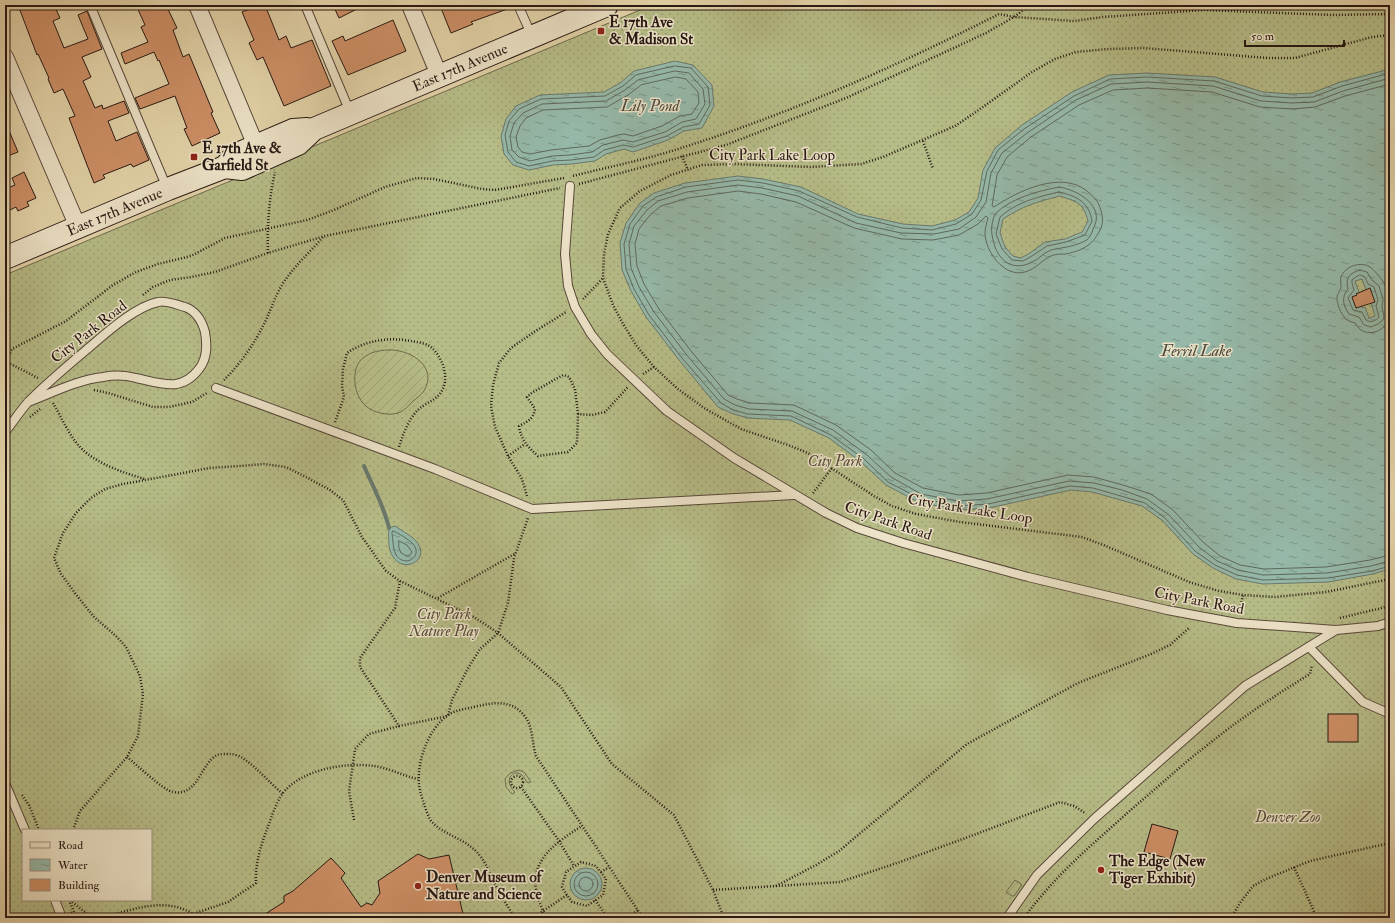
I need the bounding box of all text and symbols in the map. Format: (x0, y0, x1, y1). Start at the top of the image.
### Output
place label: E 17th Ave & Madison St (609, 13, 693, 49)
scale bar (1245, 22, 1344, 48)
marker: E 17th Ave & Madison St (596, 26, 606, 36)
text: 50 m (1251, 29, 1275, 44)
street label: East 17th Avenue (409, 39, 511, 96)
water label: Lily Pond (620, 96, 681, 116)
place label: E 17th Ave & Garfield St (202, 139, 282, 175)
street label: City Park Lake Loop (709, 146, 836, 166)
marker: E 17th Ave & Garfield St (189, 152, 199, 162)
street label: East 17th Avenue (64, 183, 165, 240)
street label: City Park Road (47, 296, 131, 368)
water label: Ferril Lake (1160, 341, 1232, 361)
park label: City Park (808, 452, 862, 471)
street label: City Park Lake Loop (906, 490, 1034, 529)
street label: City Park Road (842, 497, 935, 545)
street label: City Park Road (1152, 583, 1246, 619)
park label: City Park Nature Play (408, 605, 480, 641)
park label: Denver Zoo (1254, 808, 1321, 827)
legend (22, 829, 152, 901)
text: Road (58, 838, 83, 853)
place label: The Edge (New Tiger Exhibit) (1108, 852, 1206, 889)
text: Water (57, 858, 88, 873)
marker: The Edge (New Tiger Exhibit) (1096, 865, 1106, 875)
place label: Denver Museum of Nature and Science (425, 868, 545, 904)
text: Building (58, 878, 101, 893)
marker: Denver Museum of Nature and Science (413, 881, 423, 891)

